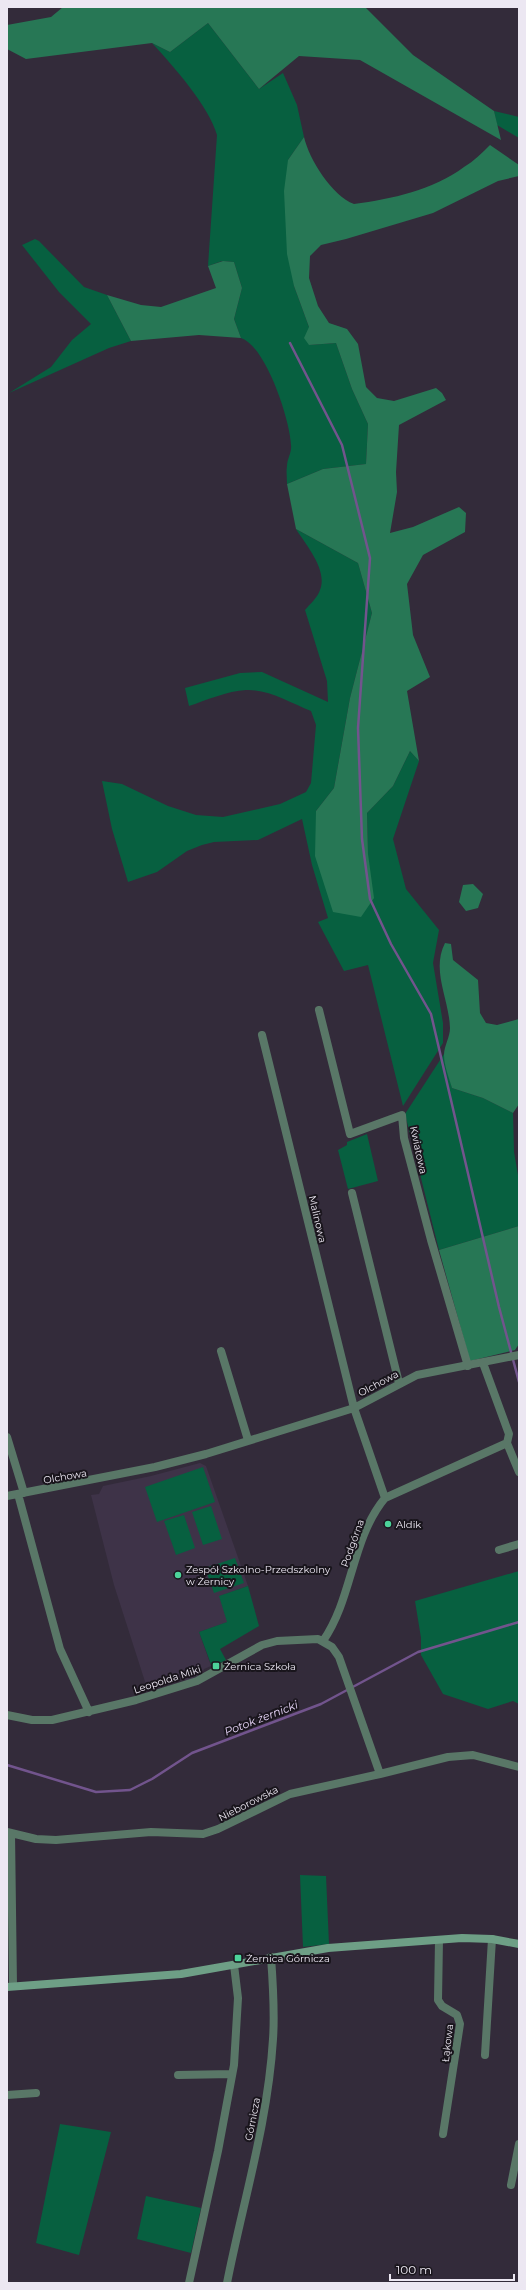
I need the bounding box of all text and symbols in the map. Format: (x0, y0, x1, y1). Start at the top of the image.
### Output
street label: Kwiatowa (407, 1125, 430, 1175)
street label: Malinowa (306, 1194, 329, 1244)
street label: Olchowa (356, 1367, 401, 1400)
street label: Olchowa (42, 1466, 88, 1487)
street label: Podgórna (338, 1518, 367, 1569)
place label: Aldik (396, 1518, 421, 1531)
marker: Aldik (383, 1519, 393, 1529)
place label: Zespół Szkolno-Przedszkolny w Żernicy (186, 1563, 331, 1588)
marker: Zespół Szkolno-Przedszkolny w Żernicy (173, 1570, 183, 1580)
place label: Żernica Szkoła (224, 1660, 296, 1673)
marker: Żernica Szkoła (211, 1661, 221, 1671)
street label: Leopolda Miki (132, 1662, 202, 1696)
water label: Potok żernicki (222, 1698, 300, 1738)
street label: Nieborowska (216, 1783, 280, 1824)
place label: Żernica Górnicza (246, 1952, 330, 1965)
marker: Żernica Górnicza (233, 1953, 243, 1963)
street label: Łąkowa (439, 2023, 456, 2063)
street label: Górnicza (242, 2096, 263, 2142)
scale bar (390, 2256, 514, 2282)
text: 100 m (396, 2262, 432, 2277)

